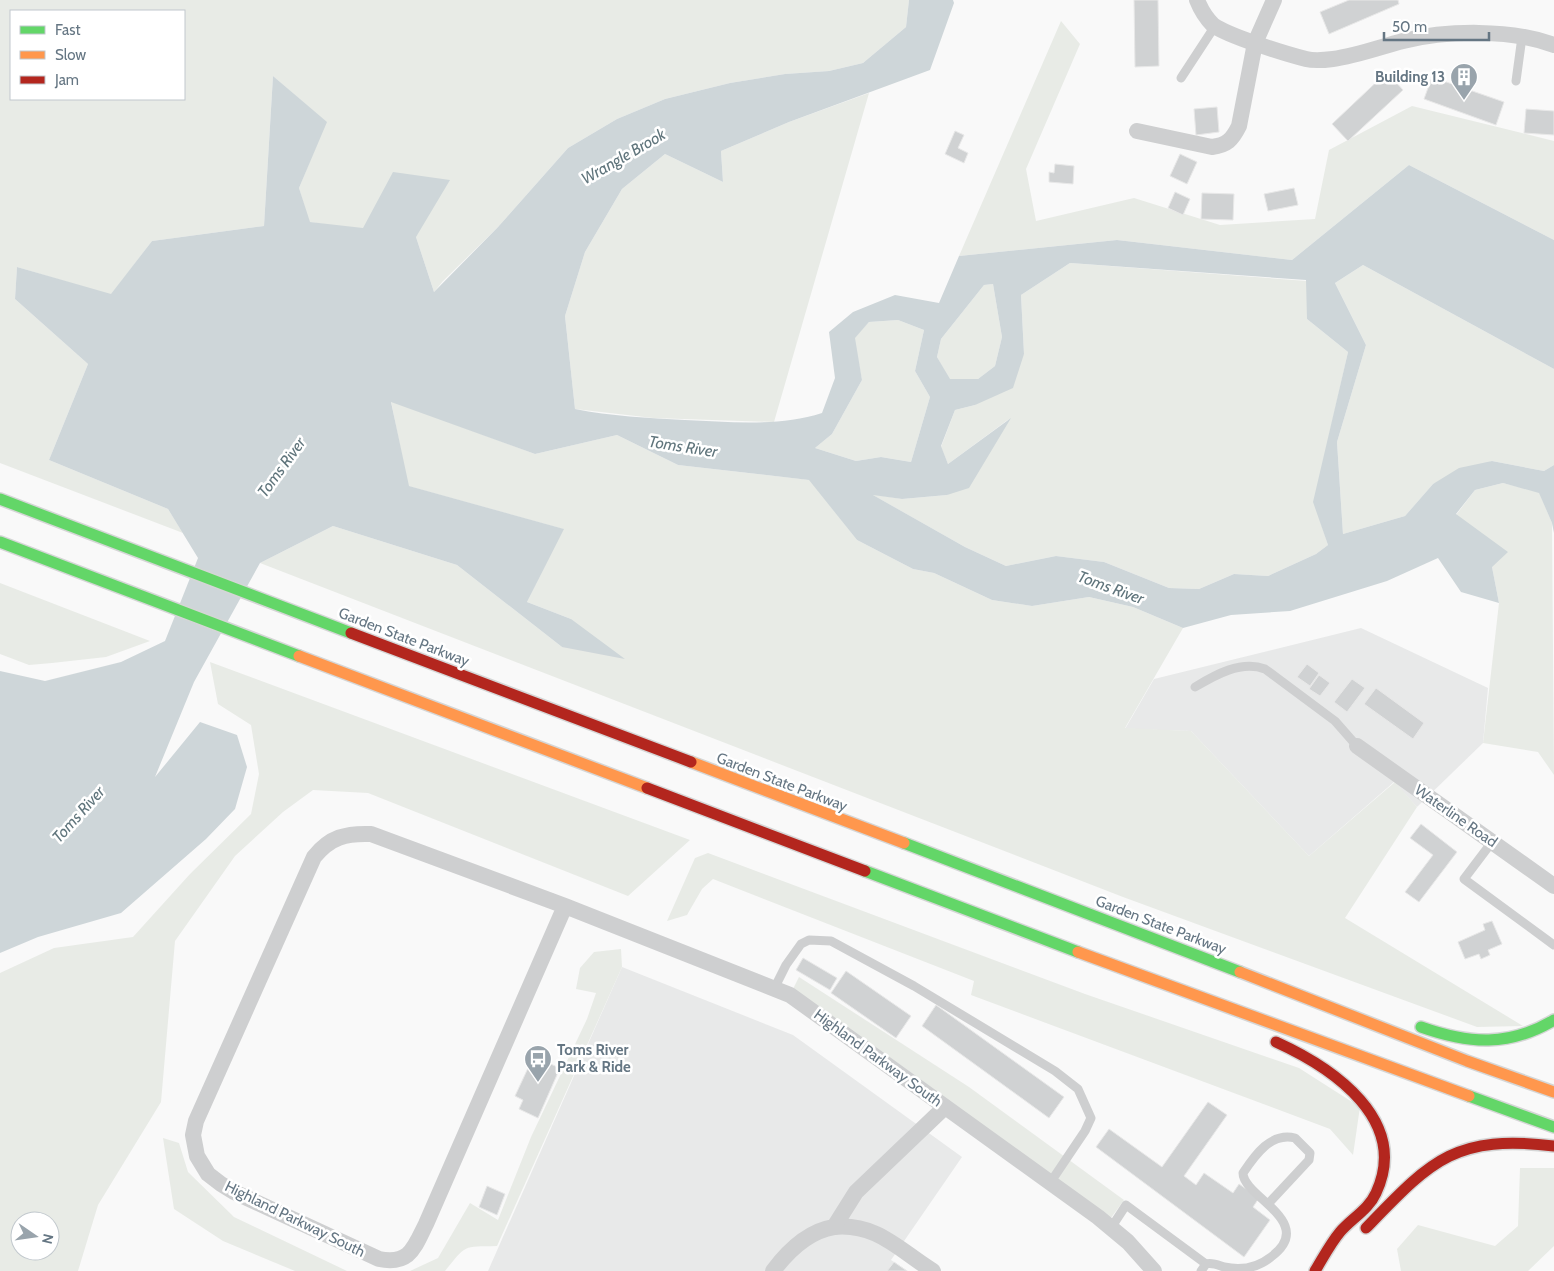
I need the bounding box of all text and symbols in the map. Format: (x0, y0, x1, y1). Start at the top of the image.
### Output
legend (10, 10, 185, 100)
scale bar (1384, 10, 1489, 42)
text: 50 m (1392, 18, 1427, 36)
text: Fast (55, 21, 80, 39)
text: Slow (55, 46, 86, 64)
building icon: Building 13 (1449, 62, 1479, 101)
place label: Building 13 (1375, 68, 1445, 86)
text: Jam (54, 71, 79, 89)
water label: Wrangle Brook (578, 124, 670, 188)
water label: Toms River (647, 432, 720, 461)
water label: Toms River (253, 433, 310, 501)
water label: Toms River (1075, 567, 1148, 609)
street label: Garden State Parkway (336, 604, 472, 670)
street label: Garden State Parkway (714, 749, 850, 815)
water label: Toms River (48, 781, 109, 846)
street label: Waterline Road (1411, 781, 1501, 851)
street label: Garden State Parkway (1093, 892, 1229, 958)
street label: Highland Parkway South (810, 1006, 946, 1110)
place label: Toms River Park & Ride (557, 1041, 631, 1076)
bus stop icon: Toms River Park & Ride (523, 1044, 553, 1083)
street label: Highland Parkway South (222, 1177, 368, 1261)
north arrow (10, 1211, 60, 1261)
text: N (38, 1232, 58, 1246)

